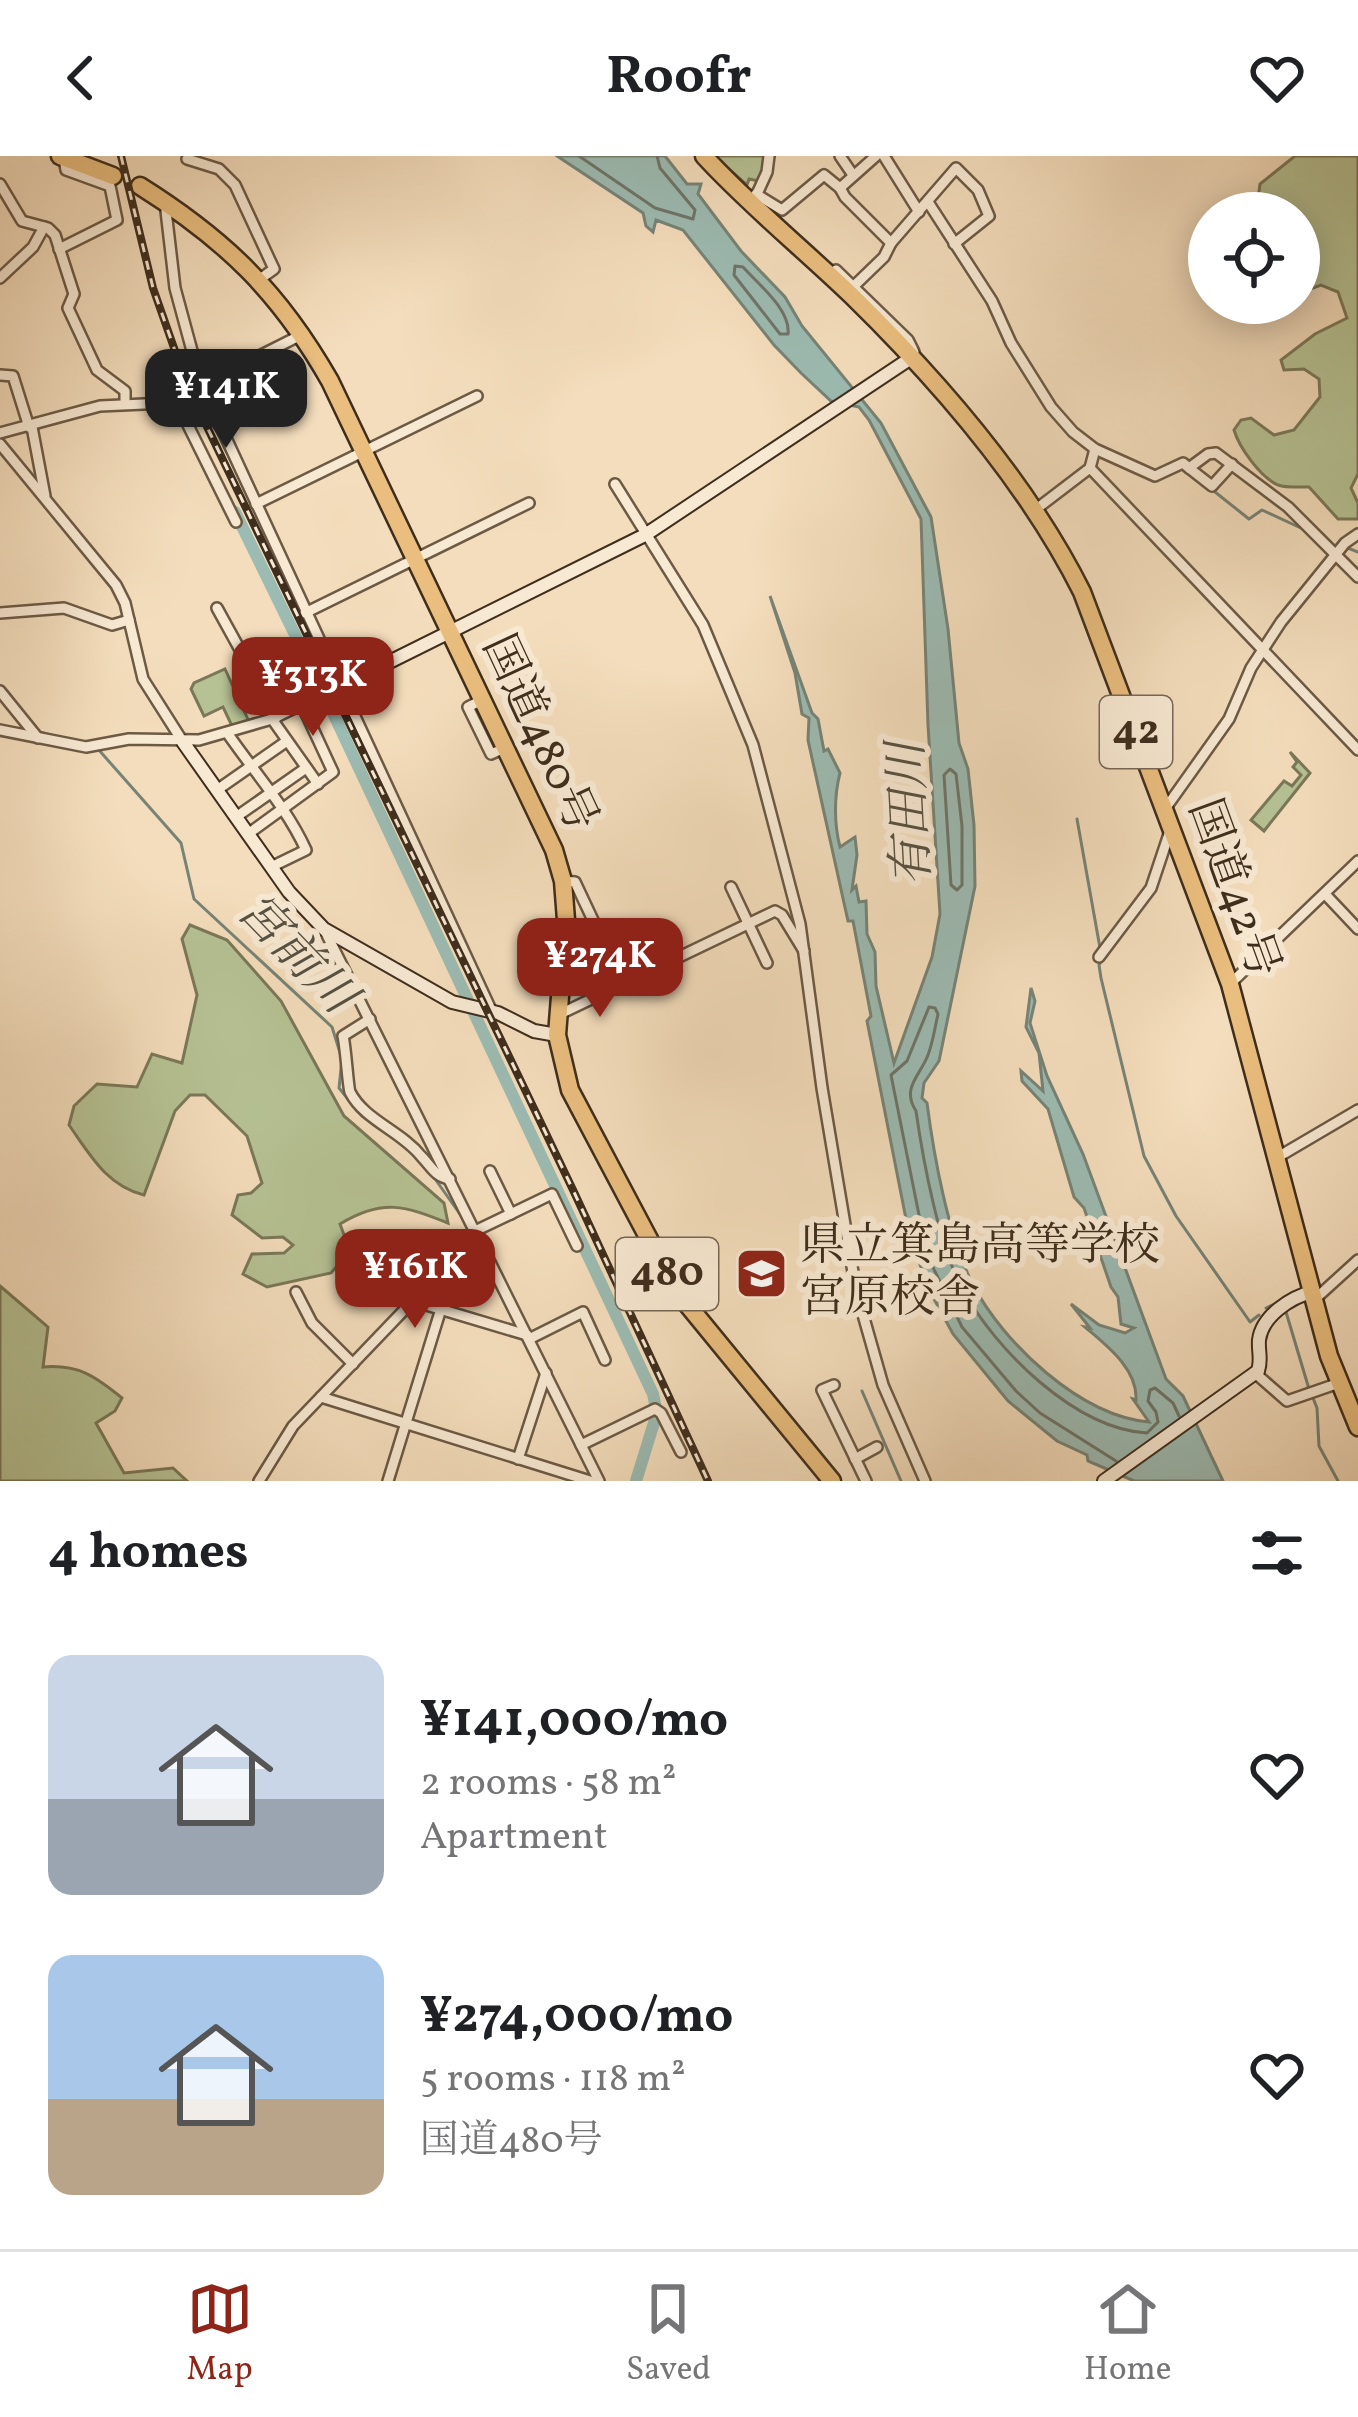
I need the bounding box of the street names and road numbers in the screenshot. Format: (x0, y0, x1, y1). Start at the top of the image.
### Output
street label: 国道480号 (465, 625, 611, 843)
road number: 42 (1100, 696, 1172, 768)
street label: 国道42号 (1171, 791, 1293, 987)
road number: 480 (616, 1238, 718, 1310)

